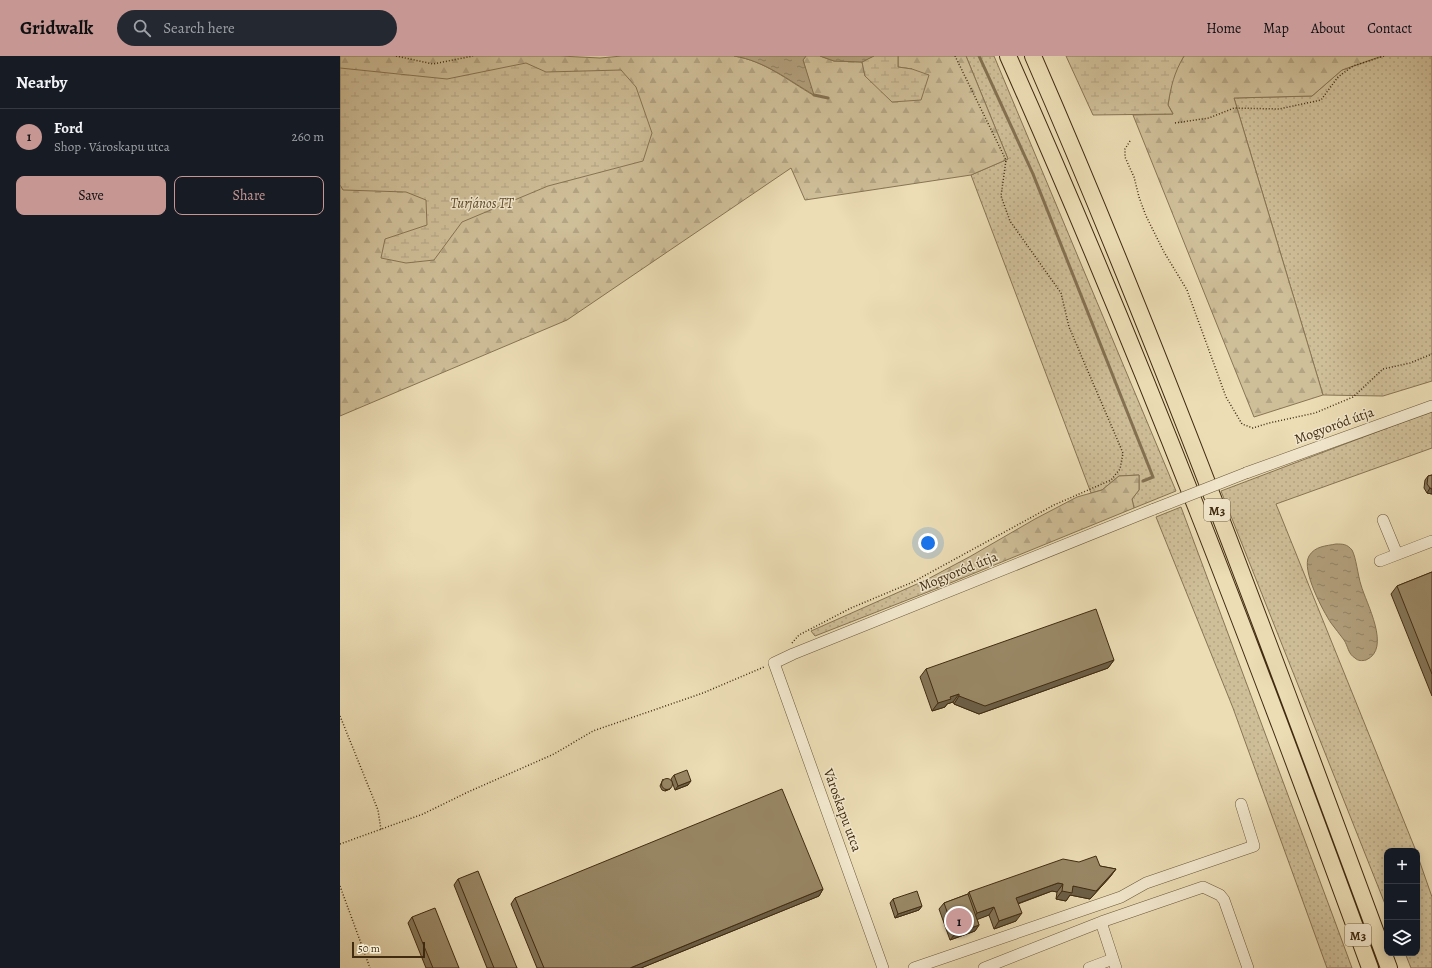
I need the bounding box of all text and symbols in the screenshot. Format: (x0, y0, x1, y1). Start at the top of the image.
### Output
search box (117, 10, 397, 46)
text: Gridwalk (20, 15, 93, 41)
icon: search (131, 17, 153, 39)
text: Search here (163, 18, 235, 38)
text: Home (1206, 19, 1241, 38)
text: Map (1263, 19, 1289, 38)
text: About (1311, 19, 1345, 38)
text: Contact (1367, 19, 1412, 38)
text: Nearby (16, 71, 67, 94)
text: Ford (54, 118, 83, 138)
text: 1 (27, 128, 31, 145)
text: 260 m (291, 128, 324, 145)
text: Shop · Városkapu utca (54, 138, 170, 155)
button: Save (16, 176, 166, 215)
button: Share (174, 176, 324, 215)
park label: Turjános TT (450, 194, 514, 213)
street label: Mogyoród útja (1292, 402, 1377, 449)
road number: M3 (1204, 499, 1230, 521)
your location (918, 533, 938, 553)
street label: Mogyoród útja (916, 547, 1001, 596)
street label: Városkapu utca (818, 765, 867, 855)
map controls (1384, 848, 1420, 956)
button: + (1384, 848, 1420, 884)
button: − (1384, 884, 1420, 920)
pin: 1 (946, 906, 972, 936)
button: layers (1384, 920, 1420, 956)
road number: M3 (1345, 924, 1371, 946)
scale bar (352, 940, 425, 959)
text: 50 m (358, 941, 380, 956)

